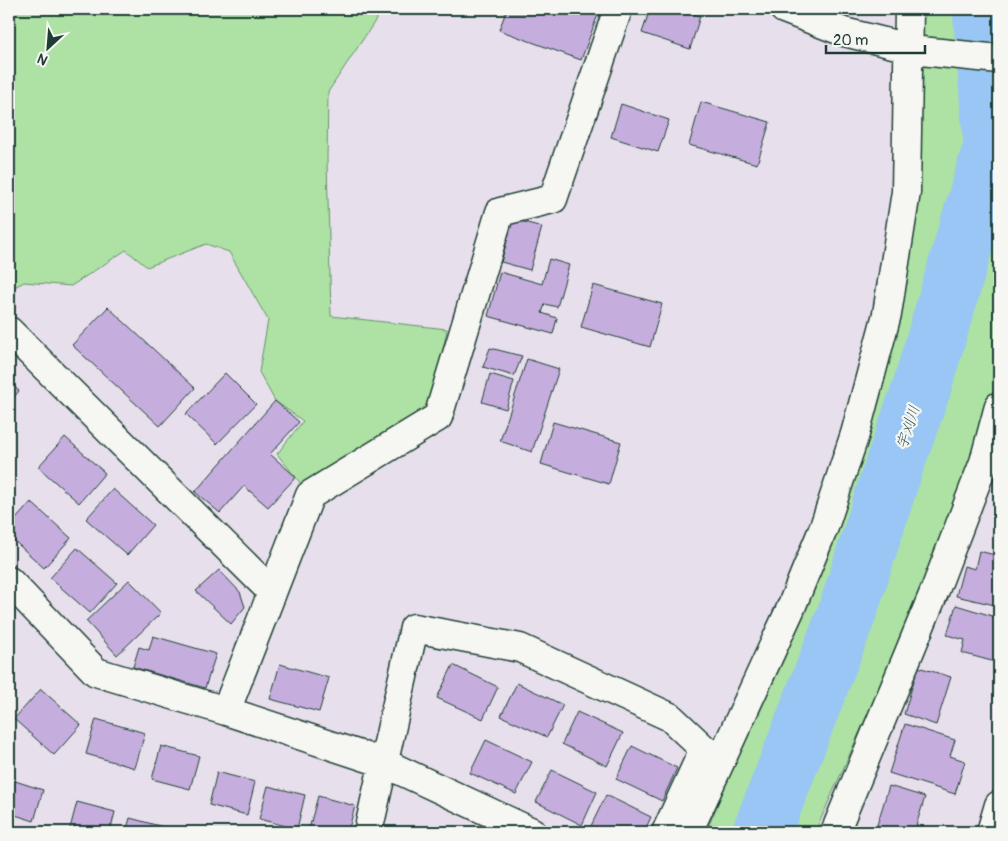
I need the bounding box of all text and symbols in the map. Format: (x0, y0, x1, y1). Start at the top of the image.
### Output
north arrow (22, 22, 72, 72)
scale bar (826, 22, 924, 54)
text: 20 m (833, 31, 868, 50)
text: N (35, 50, 51, 69)
water label: 宇刈川 (892, 403, 924, 451)

